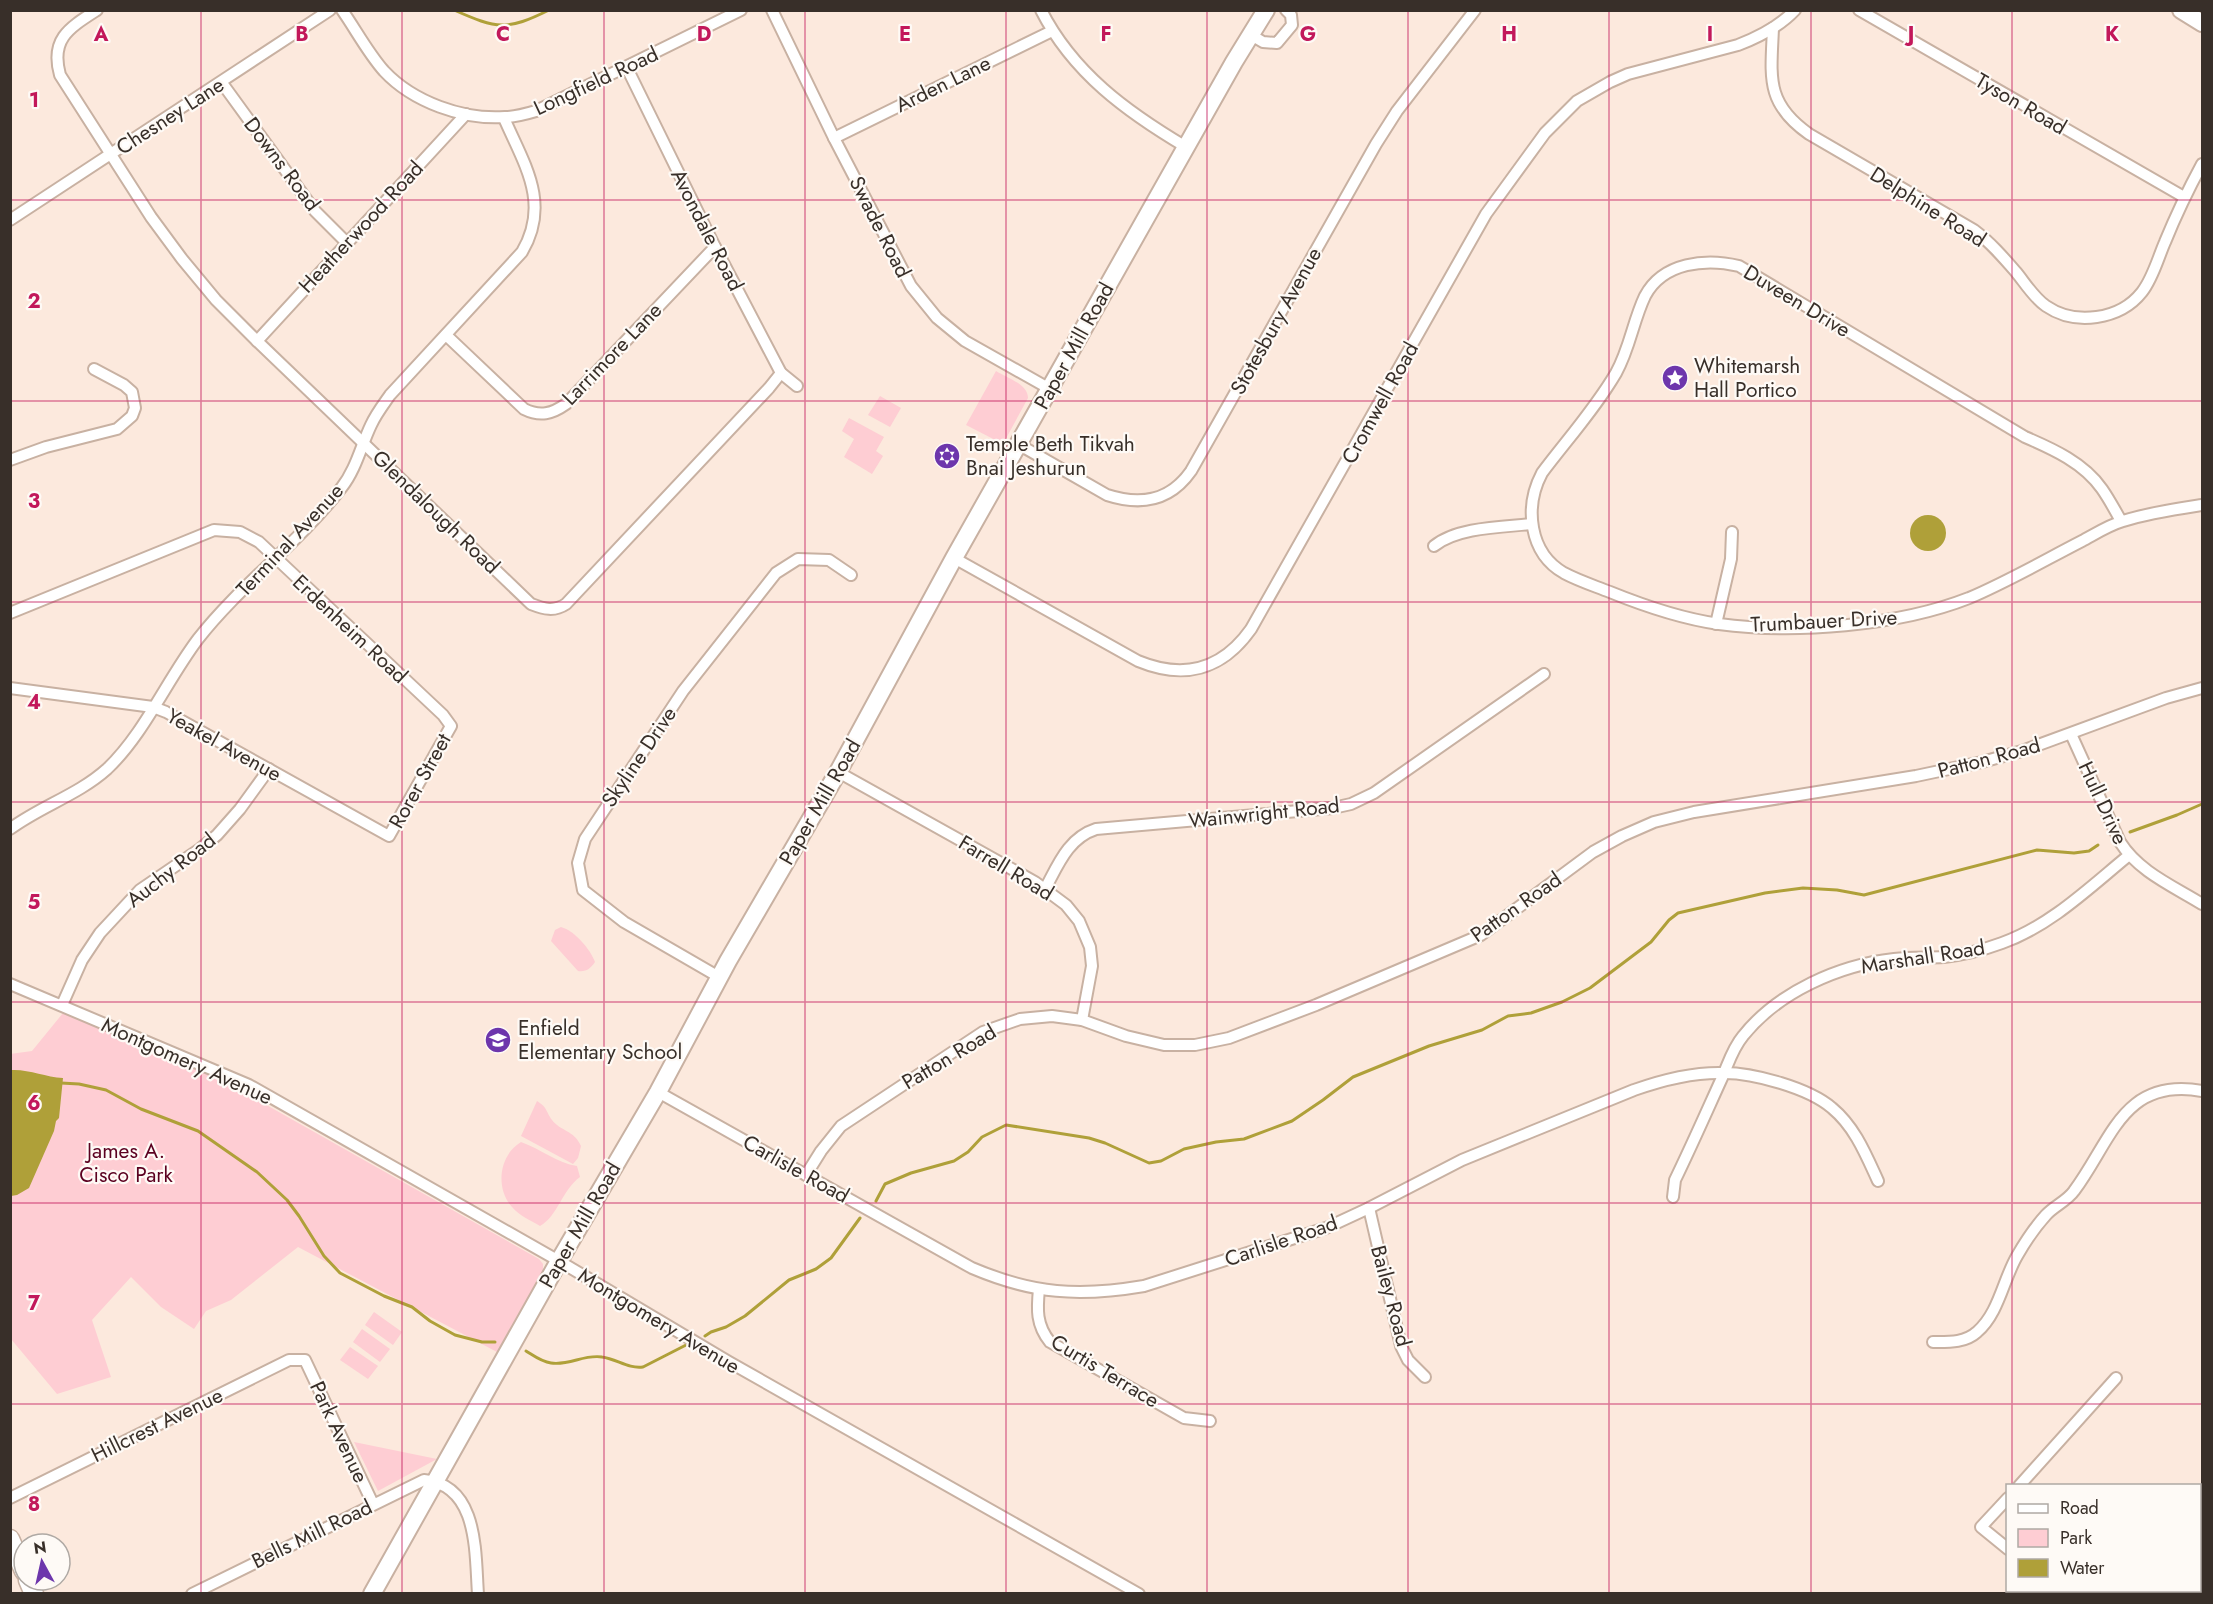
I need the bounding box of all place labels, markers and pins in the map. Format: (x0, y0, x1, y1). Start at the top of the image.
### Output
place label: Whitemarsh Hall Portico (1694, 351, 1800, 405)
place icon: Whitemarsh Hall Portico (1660, 363, 1690, 393)
place label: Temple Beth Tikvah Bnai Jeshurun (966, 429, 1135, 483)
synagogue icon: Temple Beth Tikvah Bnai Jeshurun (932, 441, 962, 471)
place label: Enfield Elementary School (518, 1013, 682, 1067)
school or university icon: Enfield Elementary School (483, 1025, 513, 1055)

